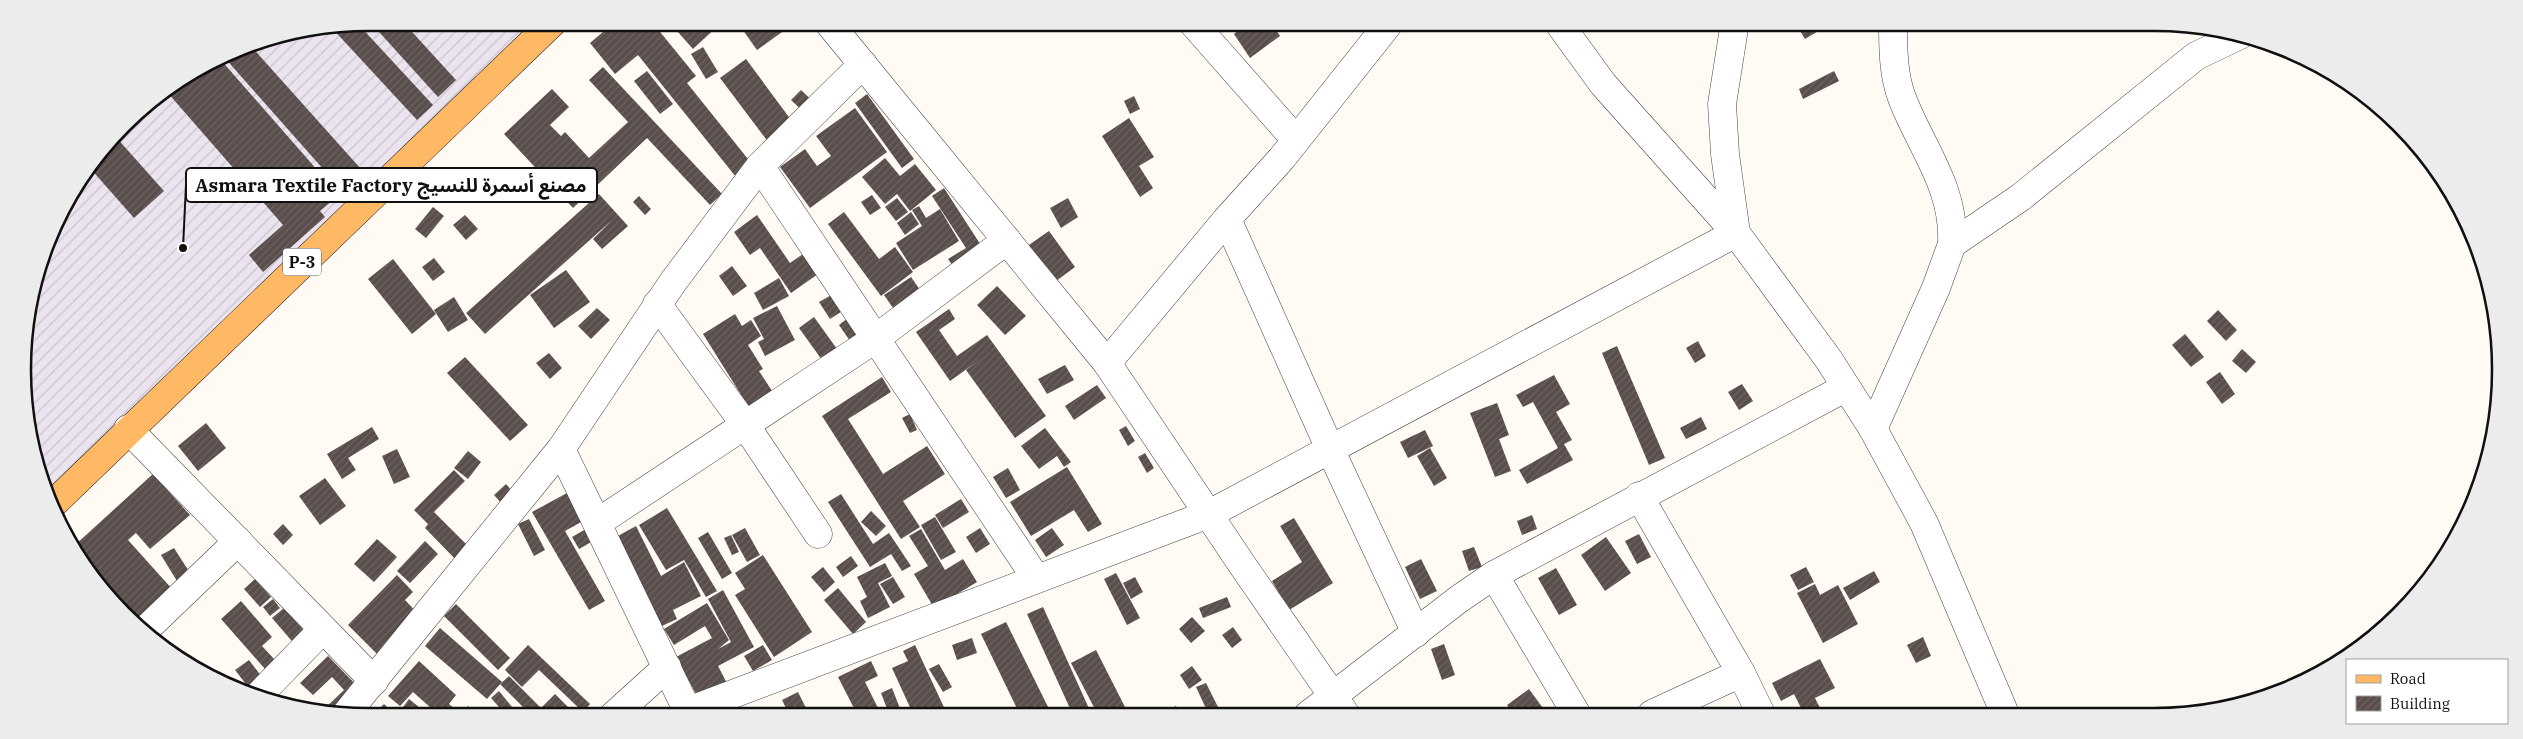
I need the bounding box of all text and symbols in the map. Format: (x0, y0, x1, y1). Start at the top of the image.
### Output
callout: Asmara Textile Factory مصنع أسمرة للنسيج (186, 168, 597, 202)
text: Asmara Textile Factory مصنع أسمرة للنسيج (195, 172, 587, 200)
road number: P-3 (283, 248, 321, 276)
legend (2346, 659, 2508, 724)
text: Road (2390, 669, 2426, 688)
text: Building (2390, 694, 2450, 713)

